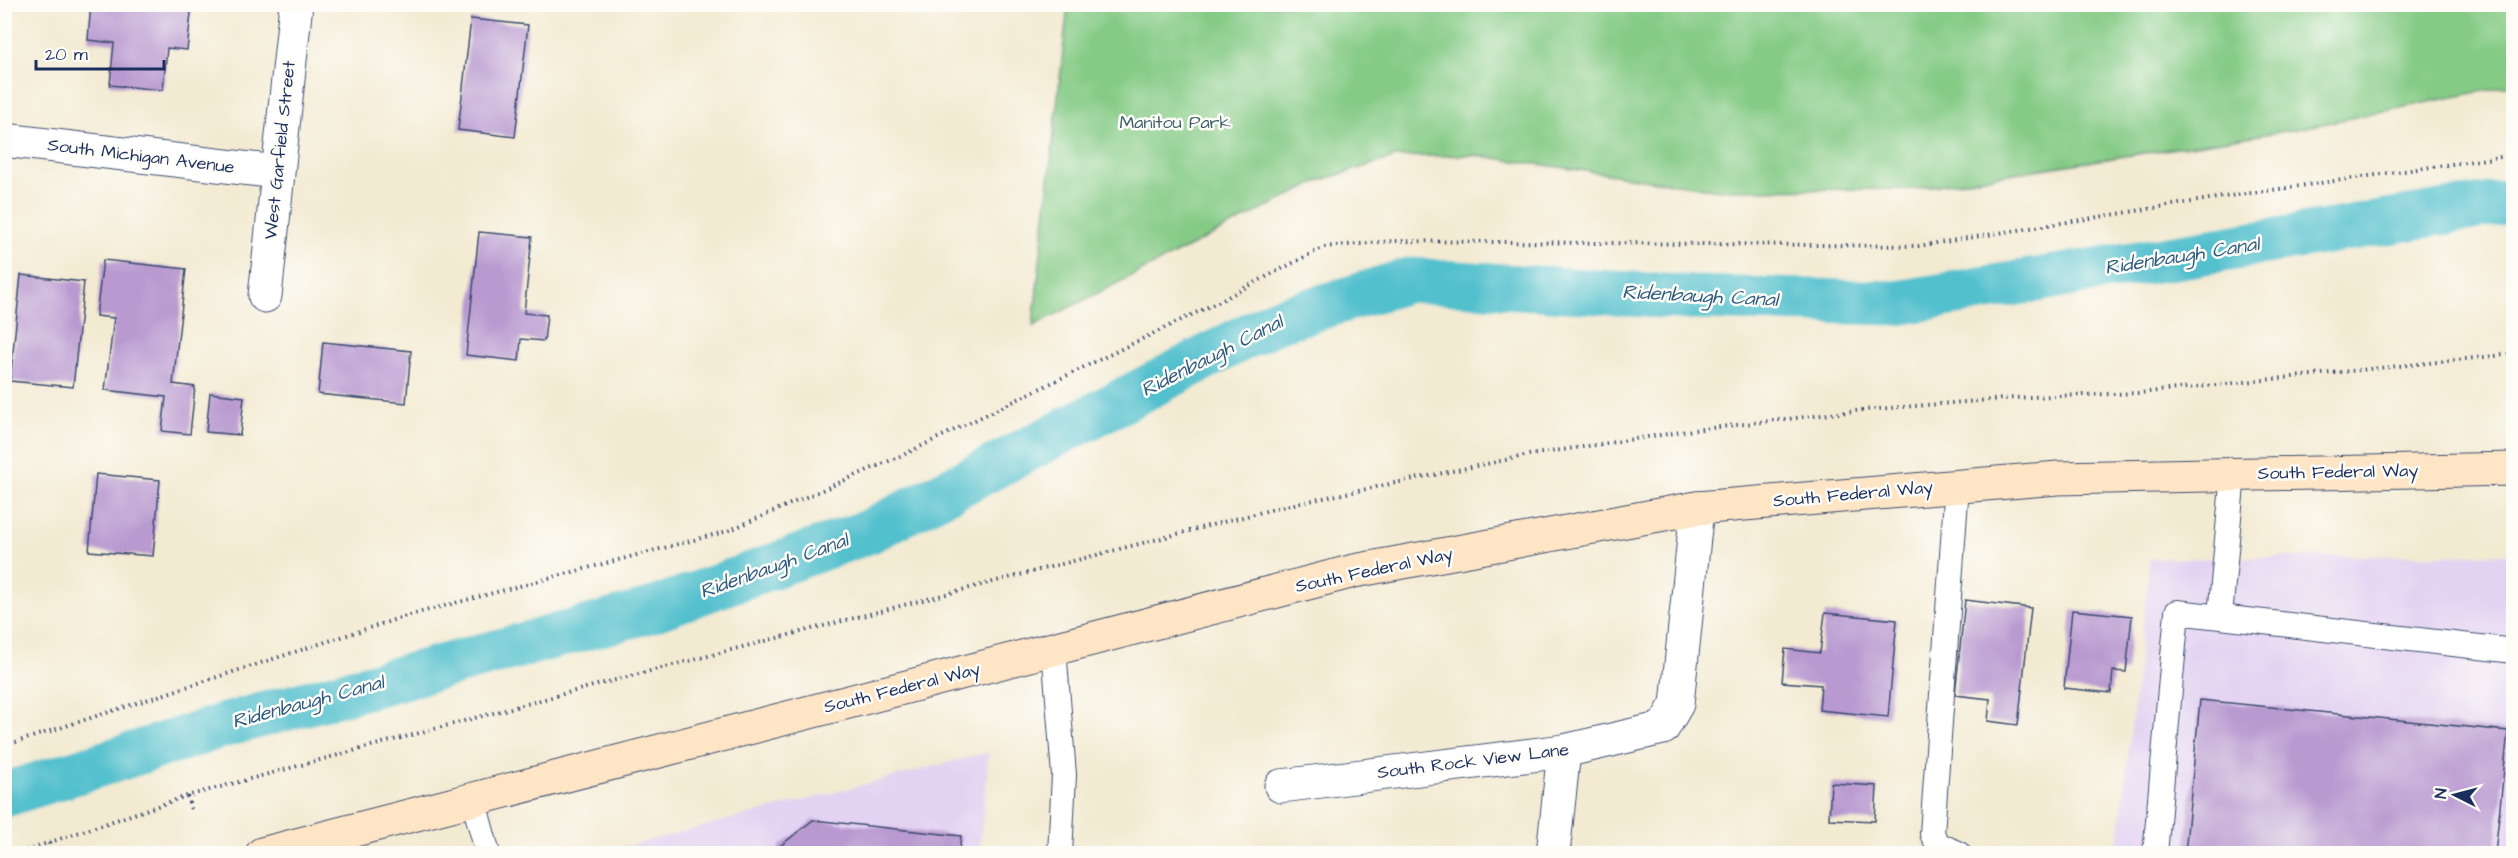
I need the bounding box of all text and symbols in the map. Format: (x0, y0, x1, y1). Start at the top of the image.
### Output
scale bar (36, 33, 164, 71)
text: 20 m (45, 42, 88, 67)
street label: West Garfield Street (258, 59, 302, 241)
park label: Manitou Park (1119, 110, 1231, 135)
street label: South Michigan Avenue (46, 132, 236, 181)
water label: Ridenbaugh Canal (2103, 230, 2264, 283)
water label: Ridenbaugh Canal (1621, 278, 1781, 315)
water label: Ridenbaugh Canal (1136, 307, 1291, 405)
street label: South Federal Way (2258, 458, 2419, 487)
street label: South Federal Way (1772, 475, 1934, 514)
water label: Ridenbaugh Canal (696, 525, 855, 607)
street label: South Federal Way (1293, 541, 1455, 600)
street label: South Federal Way (821, 656, 983, 721)
water label: Ridenbaugh Canal (229, 668, 390, 737)
street label: South Rock View Lane (1376, 737, 1570, 785)
north arrow (2425, 765, 2485, 825)
text: N (2430, 787, 2453, 800)

